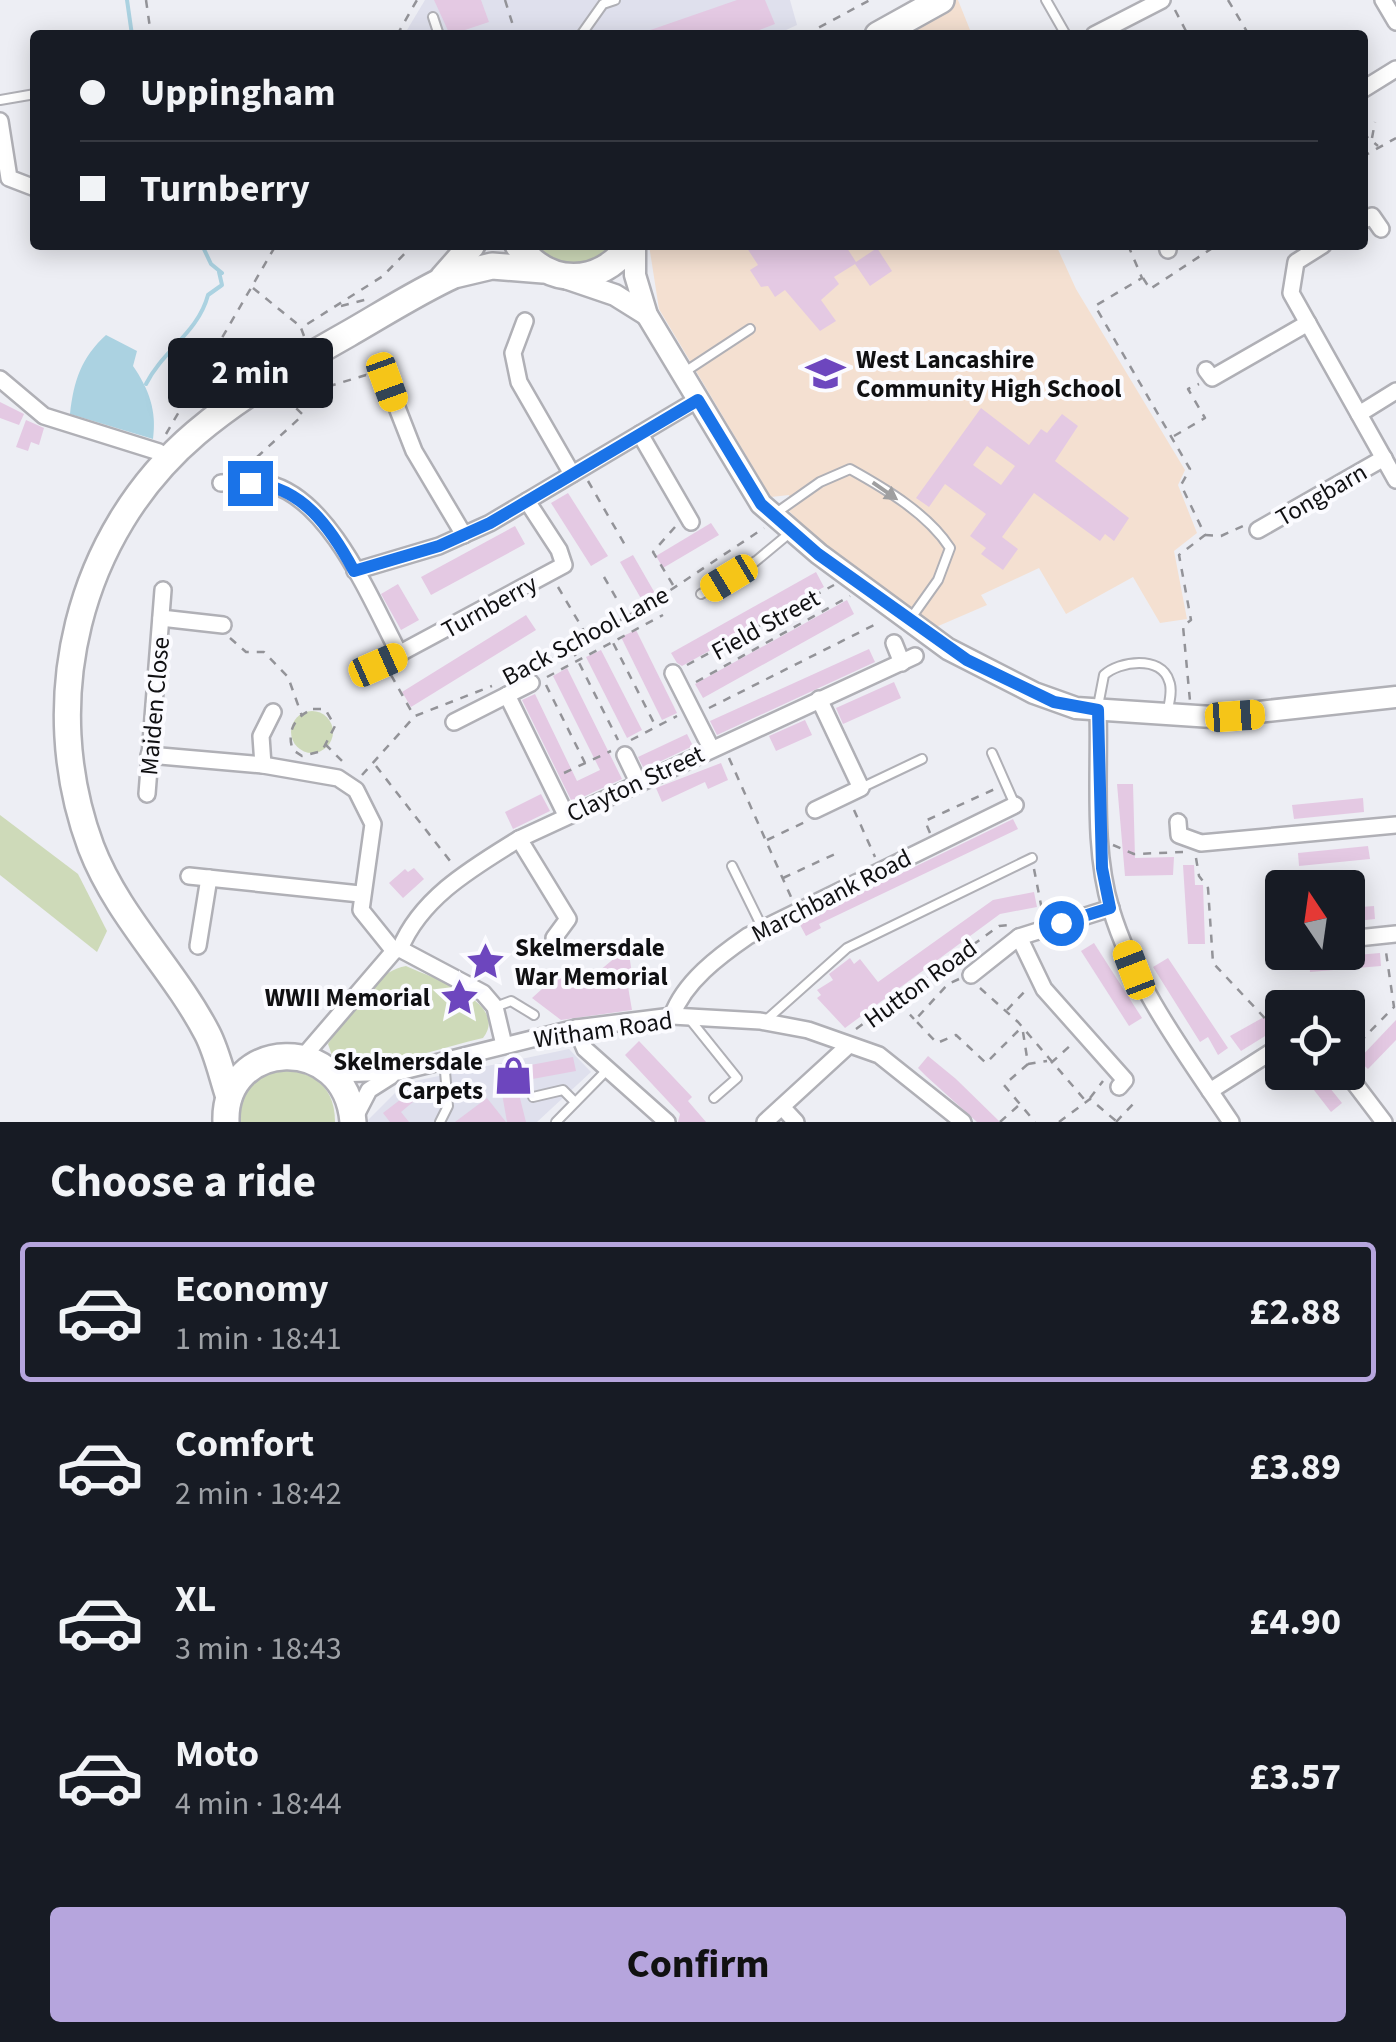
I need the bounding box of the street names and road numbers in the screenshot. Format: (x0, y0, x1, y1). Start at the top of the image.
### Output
street label: Tongbarn (1269, 454, 1374, 535)
street label: Turnberry (435, 566, 544, 648)
street label: Back School Lane (496, 577, 675, 695)
street label: Field Street (705, 580, 827, 669)
street label: Maiden Close (131, 635, 179, 777)
street label: Clayton Street (561, 736, 711, 831)
street label: Marchbank Road (745, 840, 918, 952)
street label: Hutton Road (857, 930, 984, 1037)
street label: Witham Road (531, 1002, 675, 1058)

